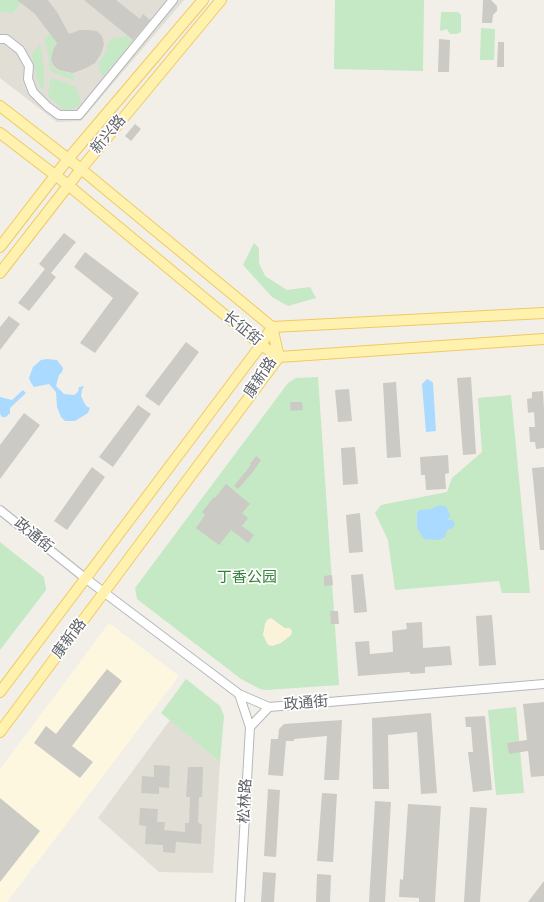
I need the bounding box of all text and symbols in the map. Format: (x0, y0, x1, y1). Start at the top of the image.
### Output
street label: 新兴路 (88, 112, 130, 158)
street label: 长征街 (219, 308, 265, 350)
street label: 康新路 (241, 354, 281, 402)
street label: 政通街 (10, 515, 56, 557)
park label: 丁香公园 (217, 569, 277, 587)
street label: 康新路 (49, 616, 91, 662)
street label: 政通街 (283, 693, 329, 715)
street label: 松林路 (236, 778, 256, 824)

